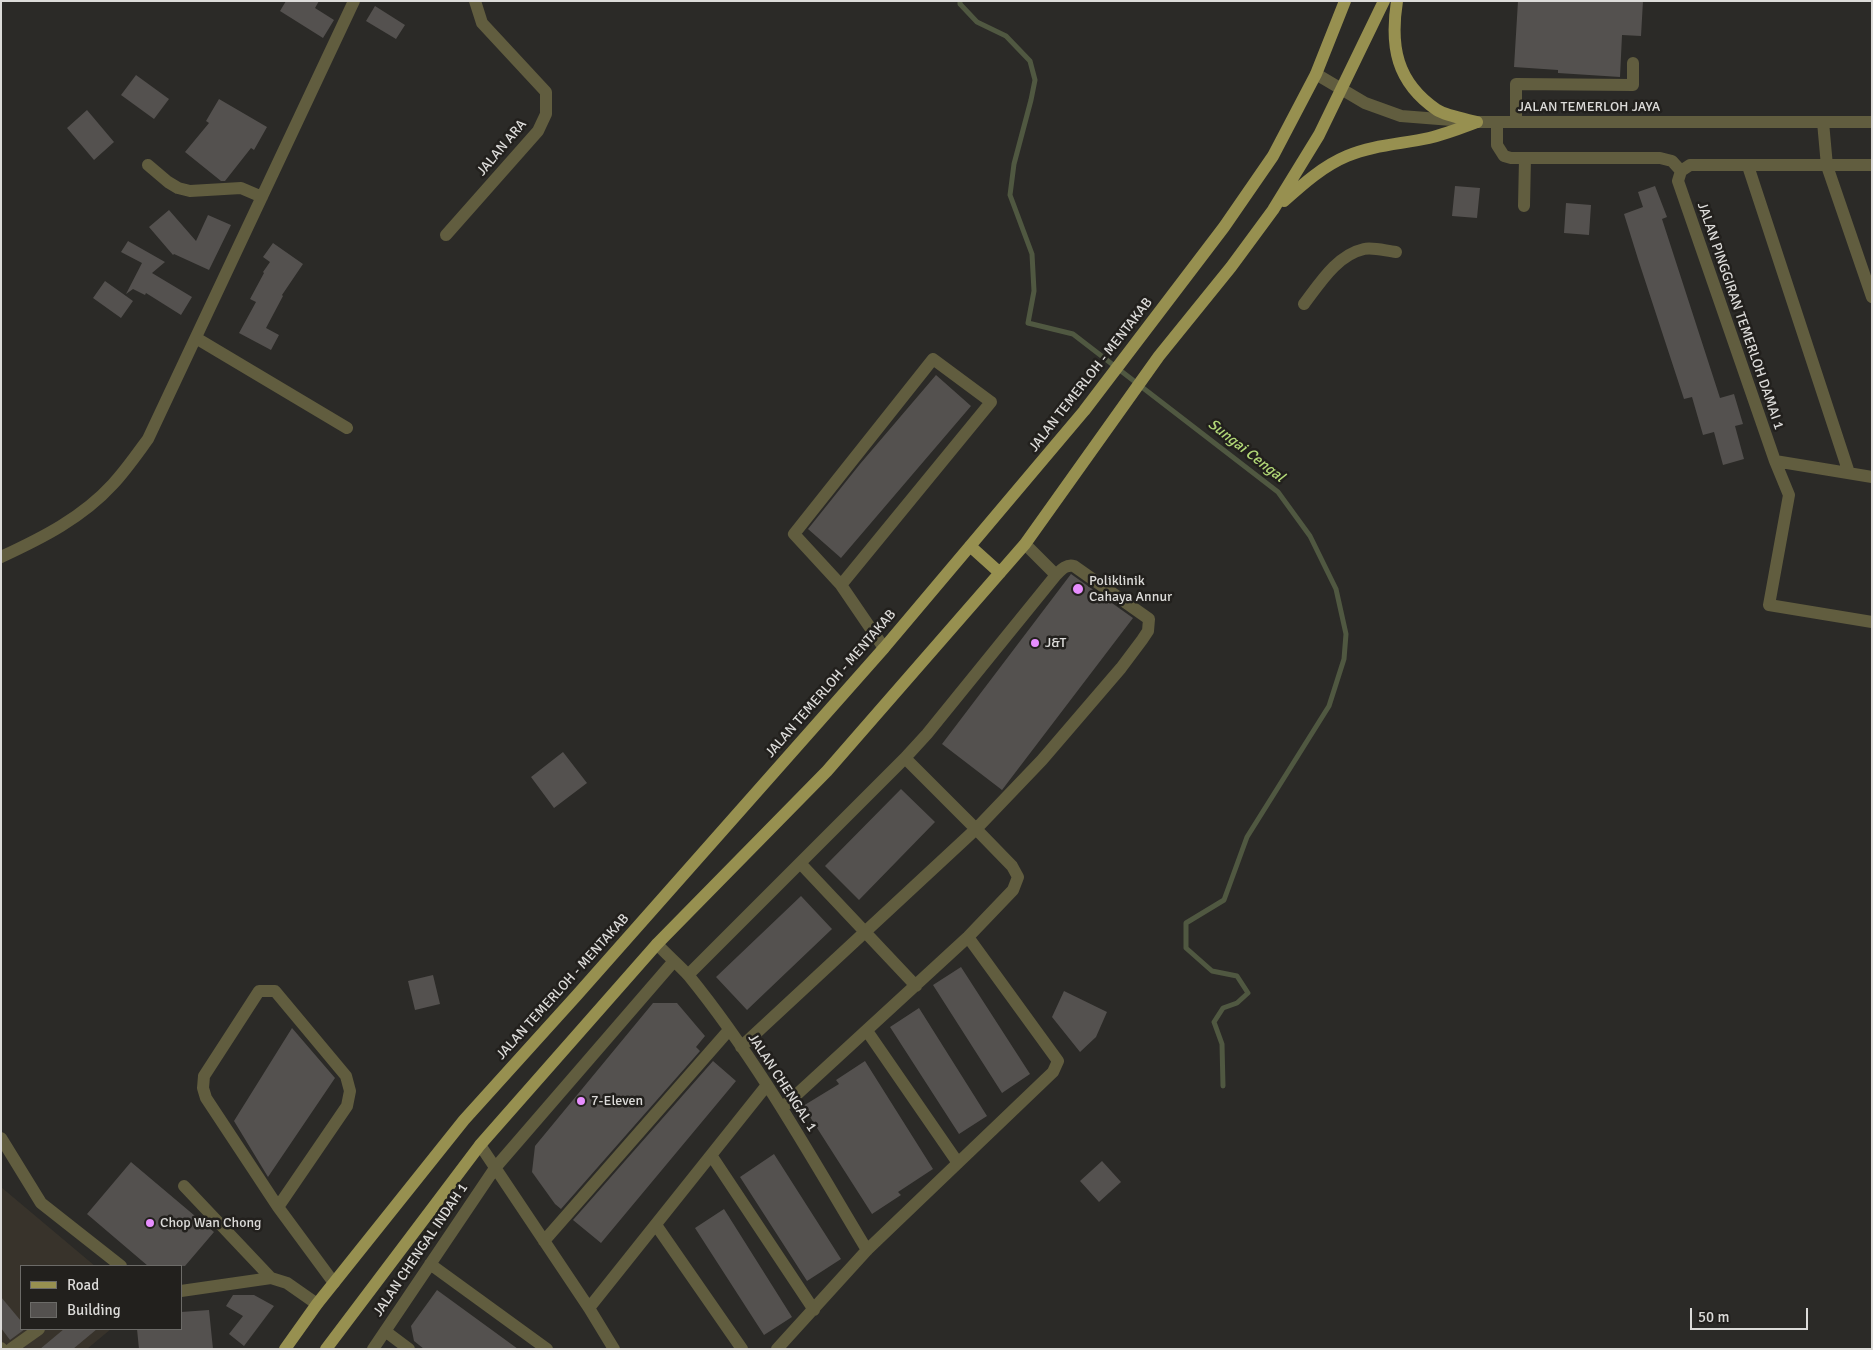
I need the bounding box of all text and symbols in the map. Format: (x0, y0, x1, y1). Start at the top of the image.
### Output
street label: JALAN TEMERLOH JAYA (1518, 99, 1660, 115)
street label: JALAN ARA (474, 116, 530, 180)
street label: JALAN PINGGIRAN TEMERLOH DAMAI 1 (1693, 200, 1787, 432)
street label: JALAN TEMERLOH - MENTAKAB (1026, 295, 1156, 455)
water label: Sungai Cengal (1204, 416, 1288, 486)
place label: Poliklinik Cahaya Annur (1089, 573, 1172, 606)
marker: Poliklinik Cahaya Annur (1071, 582, 1085, 596)
street label: JALAN TEMERLOH - MENTAKAB (762, 607, 900, 761)
place label: J&T (1045, 635, 1067, 651)
marker: J&T (1029, 637, 1041, 649)
street label: JALAN TEMERLOH - MENTAKAB (493, 911, 633, 1063)
street label: JALAN CHENGAL 1 (744, 1031, 820, 1135)
place label: 7-Eleven (591, 1093, 643, 1109)
marker: 7-Eleven (575, 1095, 587, 1107)
street label: JALAN CHENGAL INDAH 1 (370, 1180, 472, 1320)
place label: Chop Wan Chong (160, 1215, 261, 1231)
marker: Chop Wan Chong (144, 1217, 156, 1229)
legend (20, 1265, 182, 1330)
text: Road (67, 1276, 99, 1294)
scale bar (1693, 1298, 1810, 1330)
text: Building (67, 1301, 121, 1319)
text: 50 m (1698, 1308, 1729, 1326)

